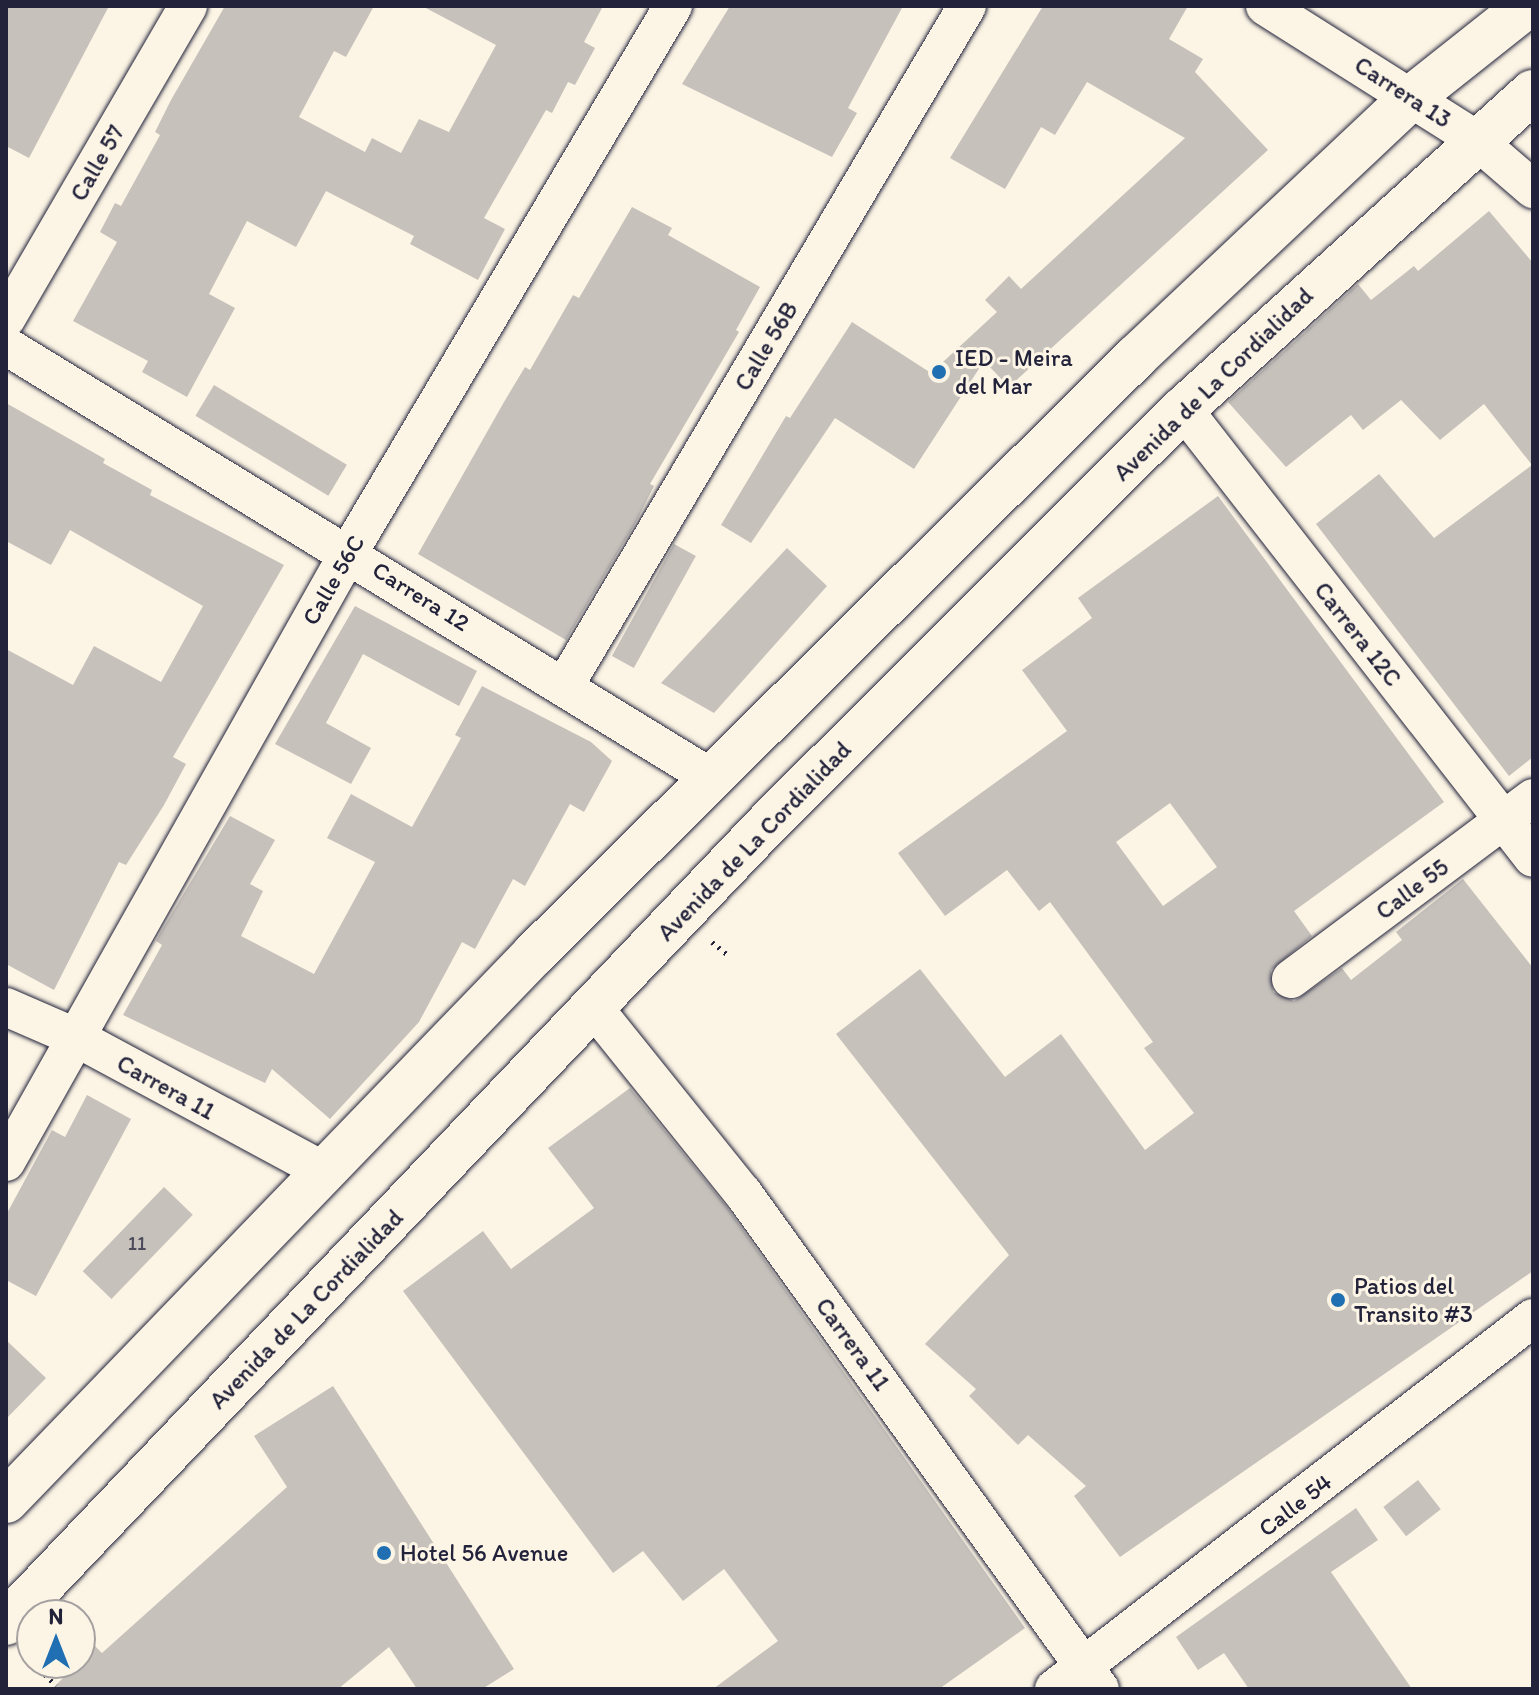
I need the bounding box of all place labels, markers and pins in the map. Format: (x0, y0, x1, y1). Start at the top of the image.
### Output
place label: IED - Meira del Mar (955, 344, 1072, 400)
marker: IED - Meira del Mar (930, 363, 948, 381)
place label: Patios del Transito #3 (1354, 1272, 1473, 1328)
marker: Patios del Transito #3 (1329, 1291, 1347, 1309)
place label: Hotel 56 Avenue (400, 1539, 567, 1567)
marker: Hotel 56 Avenue (375, 1544, 393, 1562)

